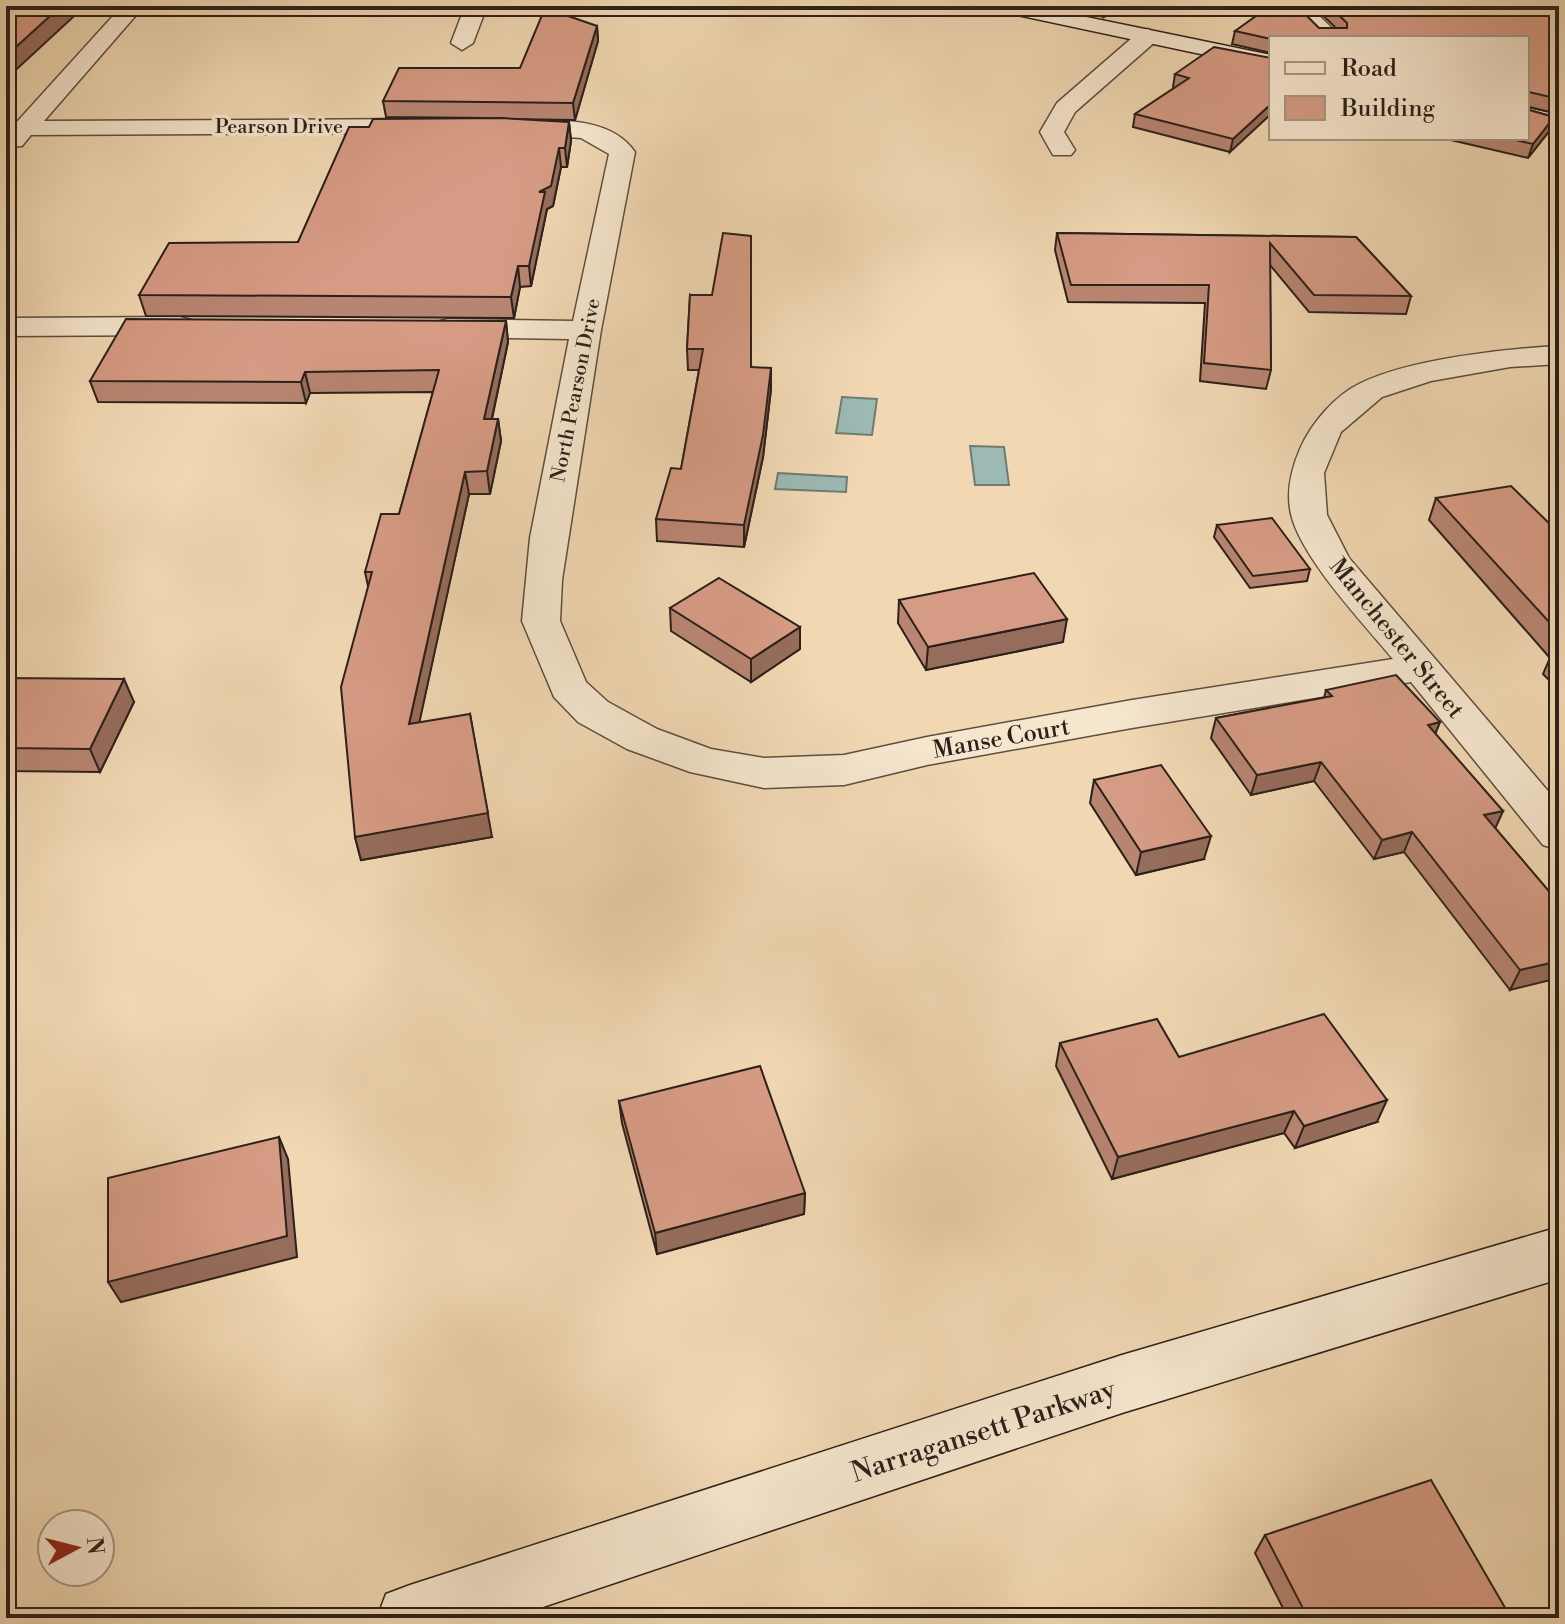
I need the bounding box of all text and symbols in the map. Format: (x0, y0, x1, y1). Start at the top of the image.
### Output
legend (1269, 36, 1529, 140)
text: Road (1341, 54, 1397, 84)
text: Building (1340, 94, 1435, 124)
street label: Pearson Drive (215, 115, 343, 140)
street label: North Pearson Drive (546, 296, 607, 484)
street label: Manchester Street (1322, 552, 1470, 725)
street label: Manse Court (930, 712, 1072, 766)
street label: Narragansett Parkway (847, 1372, 1120, 1491)
north arrow (36, 1508, 116, 1588)
text: N (80, 1535, 109, 1557)

